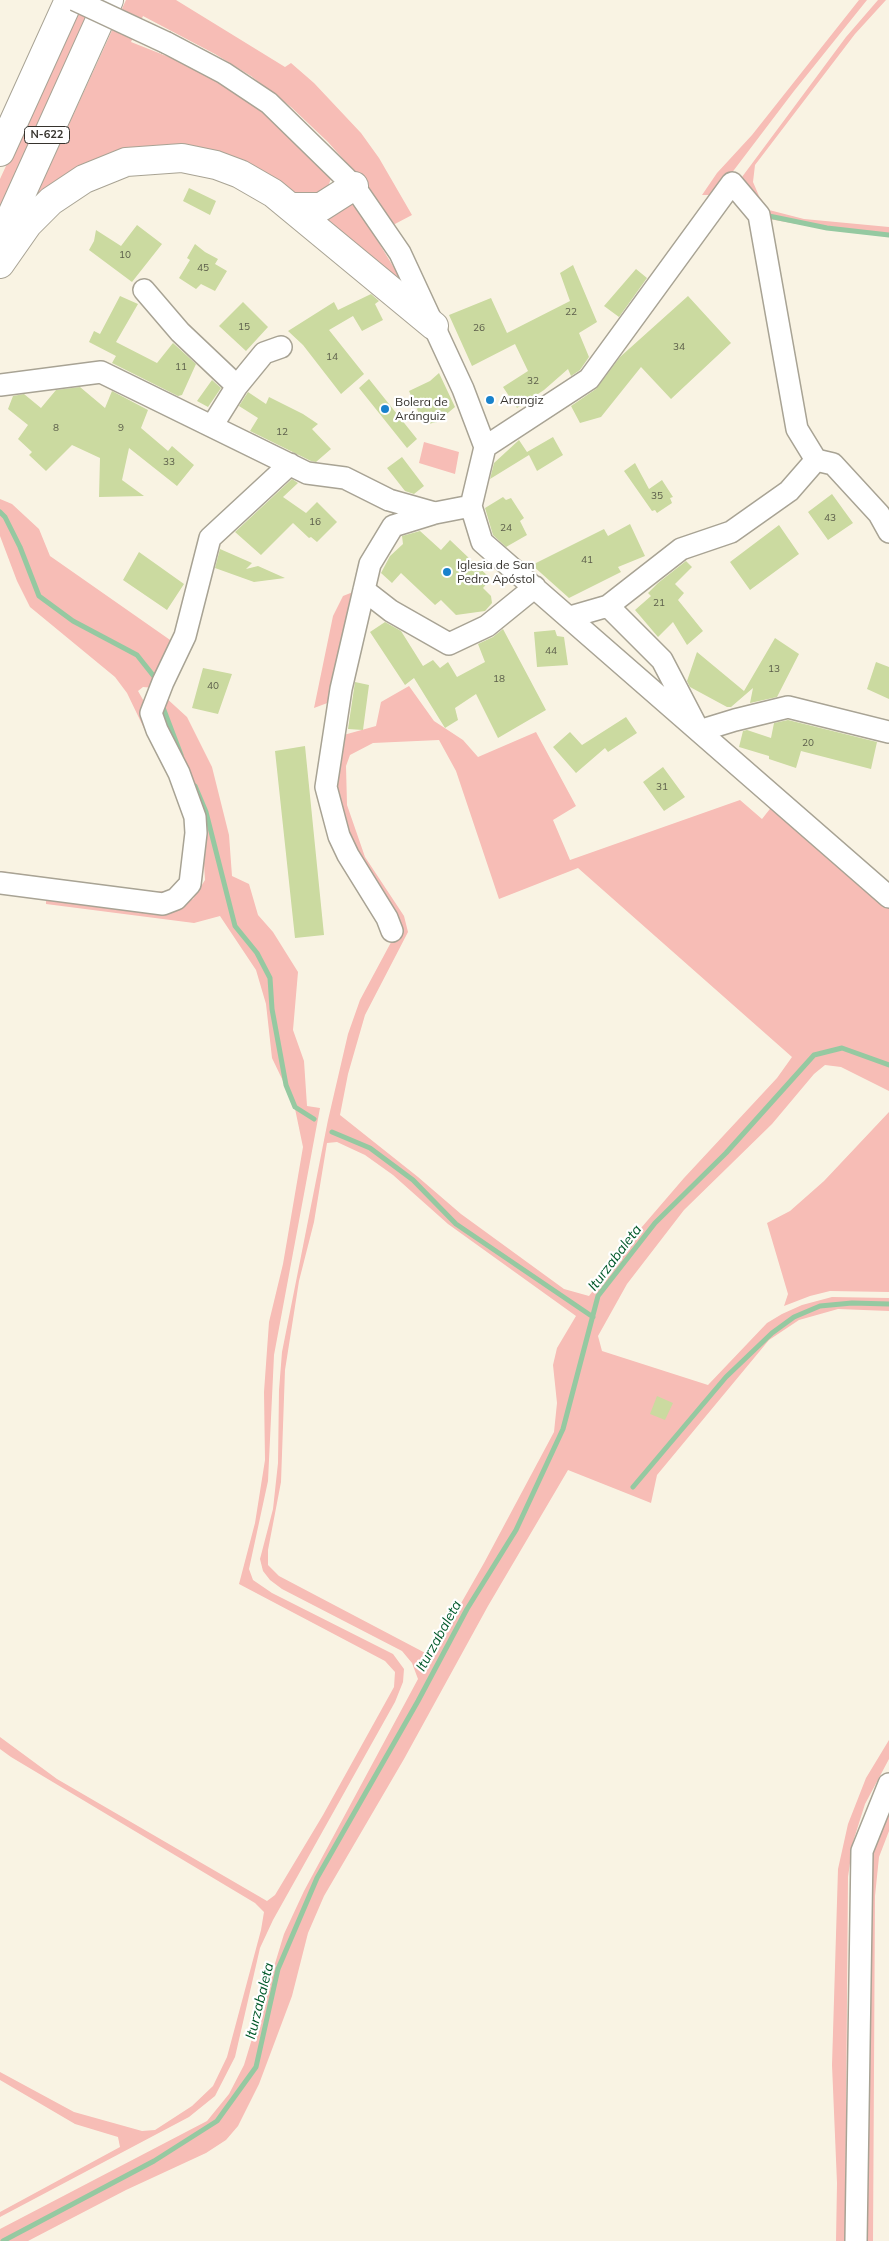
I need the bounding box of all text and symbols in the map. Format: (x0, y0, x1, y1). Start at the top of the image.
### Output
road number: N-622 (24, 126, 70, 144)
house number: 10 (119, 249, 131, 261)
house number: 45 (197, 262, 209, 274)
house number: 22 (565, 306, 577, 318)
house number: 15 (238, 321, 250, 333)
house number: 26 (473, 322, 485, 334)
house number: 34 (673, 341, 685, 353)
house number: 14 (326, 351, 338, 363)
house number: 11 (175, 361, 187, 373)
house number: 32 (527, 375, 539, 387)
place label: Arangiz (500, 393, 544, 407)
marker: Arangiz (484, 394, 496, 406)
place label: Bolera de Aránguiz (395, 395, 448, 423)
marker: Bolera de Aránguiz (379, 403, 391, 415)
house number: 8 (53, 422, 59, 434)
house number: 9 (118, 422, 124, 434)
house number: 12 (276, 426, 288, 438)
house number: 33 (163, 456, 175, 468)
house number: 35 (651, 490, 663, 502)
house number: 43 (824, 512, 836, 524)
house number: 16 (309, 516, 321, 528)
house number: 24 (500, 522, 512, 534)
house number: 41 (581, 554, 593, 566)
place label: Iglesia de San Pedro Apóstol (457, 558, 535, 586)
marker: Iglesia de San Pedro Apóstol (441, 566, 453, 578)
house number: 21 (653, 597, 665, 609)
house number: 44 (545, 645, 557, 657)
house number: 13 (768, 663, 780, 675)
house number: 18 (493, 673, 505, 685)
house number: 40 (207, 680, 219, 692)
house number: 20 (802, 737, 814, 749)
house number: 31 (656, 781, 668, 793)
water label: Iturzabaleta (585, 1222, 645, 1294)
water label: Iturzabaleta (413, 1598, 465, 1674)
water label: Iturzabaleta (242, 1961, 278, 2041)

